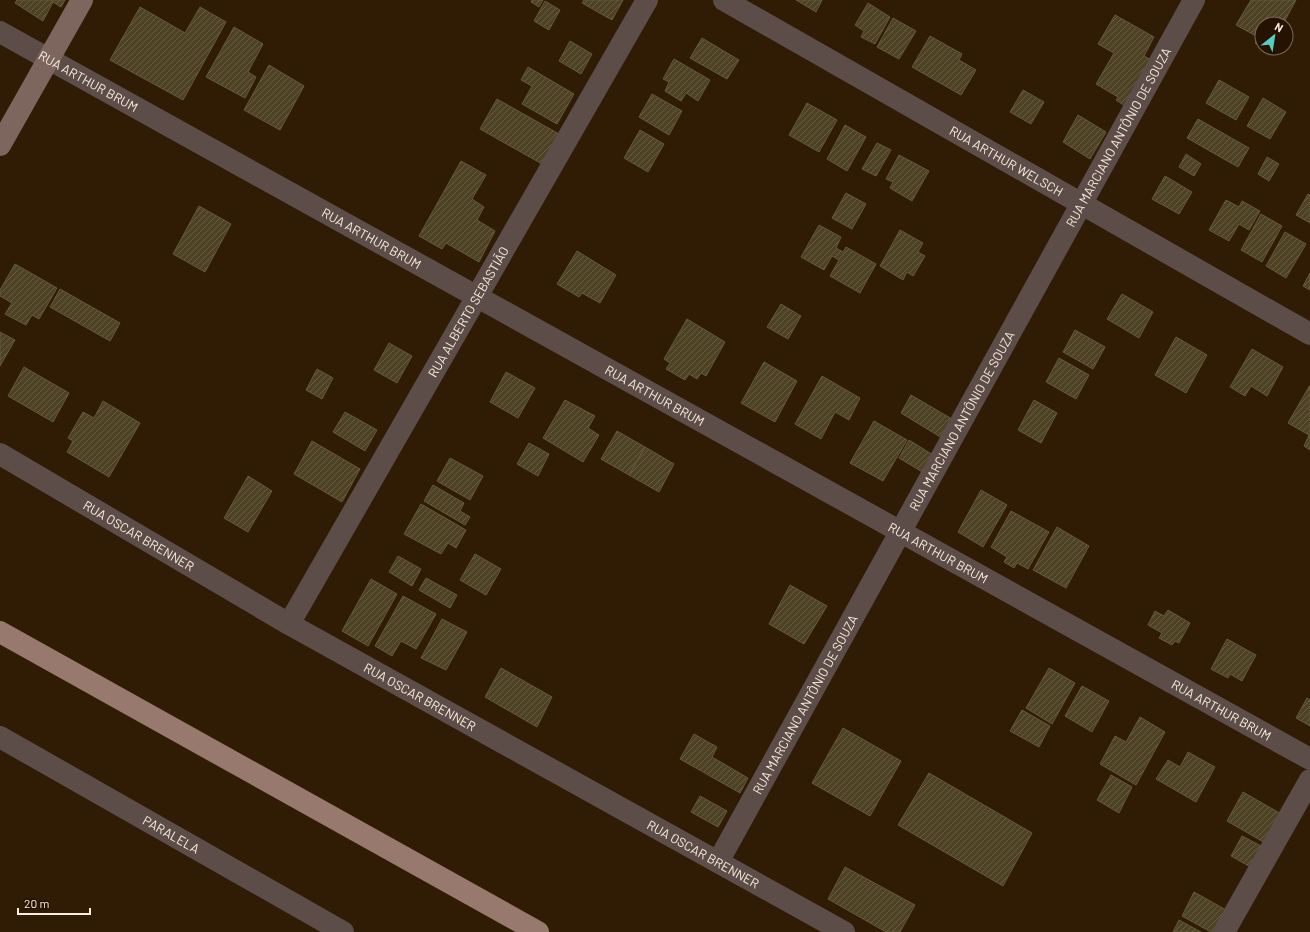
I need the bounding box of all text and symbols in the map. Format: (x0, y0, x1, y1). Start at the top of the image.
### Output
north arrow (1254, 16, 1294, 56)
text: N (1273, 19, 1286, 34)
street label: RUA MARCIANO ANTÔNIO DE SOUZA (1062, 44, 1174, 230)
street label: RUA ARTHUR BRUM (36, 47, 141, 115)
street label: RUA ARTHUR WELSCH (947, 122, 1066, 200)
street label: RUA ARTHUR BRUM (319, 204, 424, 272)
street label: RUA ALBERTO SEBASTIÃO (424, 243, 512, 380)
street label: RUA MARCIANO ANTÔNIO DE SOUZA (906, 328, 1018, 513)
street label: RUA ARTHUR BRUM (602, 361, 708, 429)
street label: RUA OSCAR BRENNER (80, 497, 197, 574)
street label: RUA ARTHUR BRUM (886, 519, 991, 587)
street label: RUA MARCIANO ANTÔNIO DE SOUZA (749, 612, 861, 797)
street label: RUA OSCAR BRENNER (361, 659, 479, 734)
street label: RUA ARTHUR BRUM (1169, 676, 1274, 744)
street label: PARALELA (140, 812, 203, 857)
street label: RUA OSCAR BRENNER (644, 816, 762, 891)
scale bar (18, 890, 90, 916)
text: 20 m (24, 896, 50, 910)

